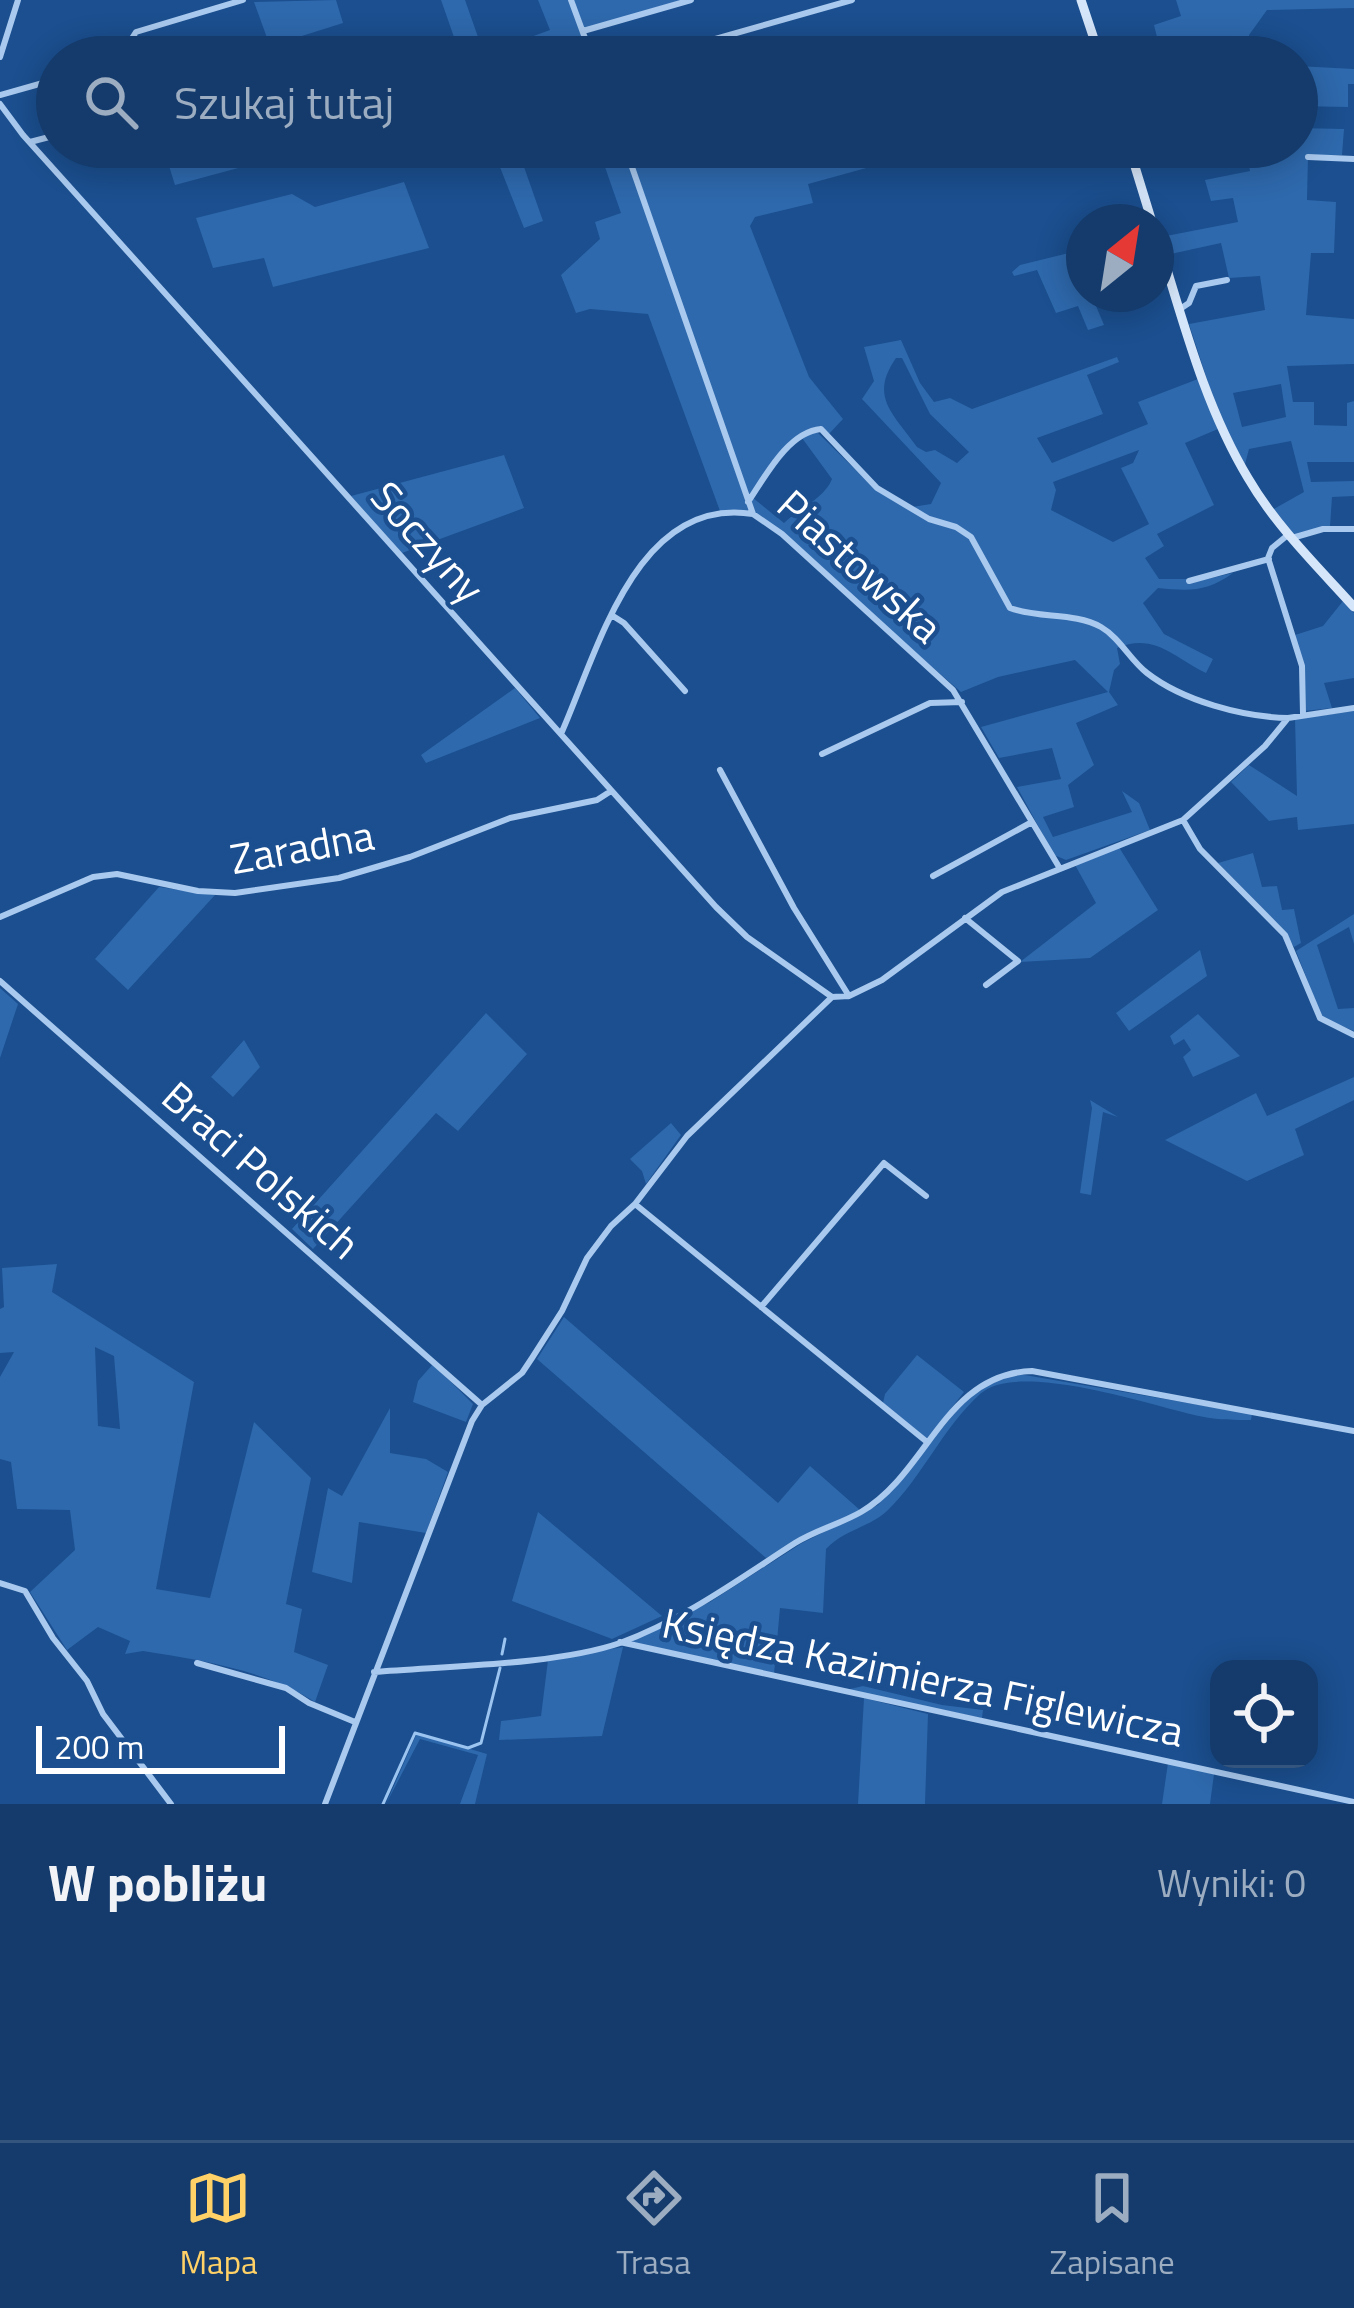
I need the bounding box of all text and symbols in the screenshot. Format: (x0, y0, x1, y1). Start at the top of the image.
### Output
search box (36, 36, 1318, 168)
text: Szukaj tutaj (174, 68, 394, 136)
icon: search (78, 69, 144, 135)
north arrow (1066, 204, 1174, 312)
street label: Soczyny (356, 466, 501, 617)
street label: Piastowska (764, 473, 958, 657)
street label: Zaradna (225, 802, 379, 890)
street label: Braci Polskich (148, 1065, 375, 1274)
street label: Księdza Kazimierza Figlewicza (657, 1589, 1190, 1763)
map controls (1210, 1660, 1318, 1768)
button: locate (1210, 1660, 1318, 1768)
scale bar (36, 1720, 285, 1773)
text: 200 m (54, 1722, 144, 1772)
text: W pobliżu (48, 1843, 268, 1921)
text: Wyniki: 0 (1157, 1853, 1306, 1912)
tab: Mapa (179, 2165, 258, 2287)
tab: Trasa (616, 2165, 691, 2287)
tab: Zapisane (1050, 2165, 1175, 2287)

